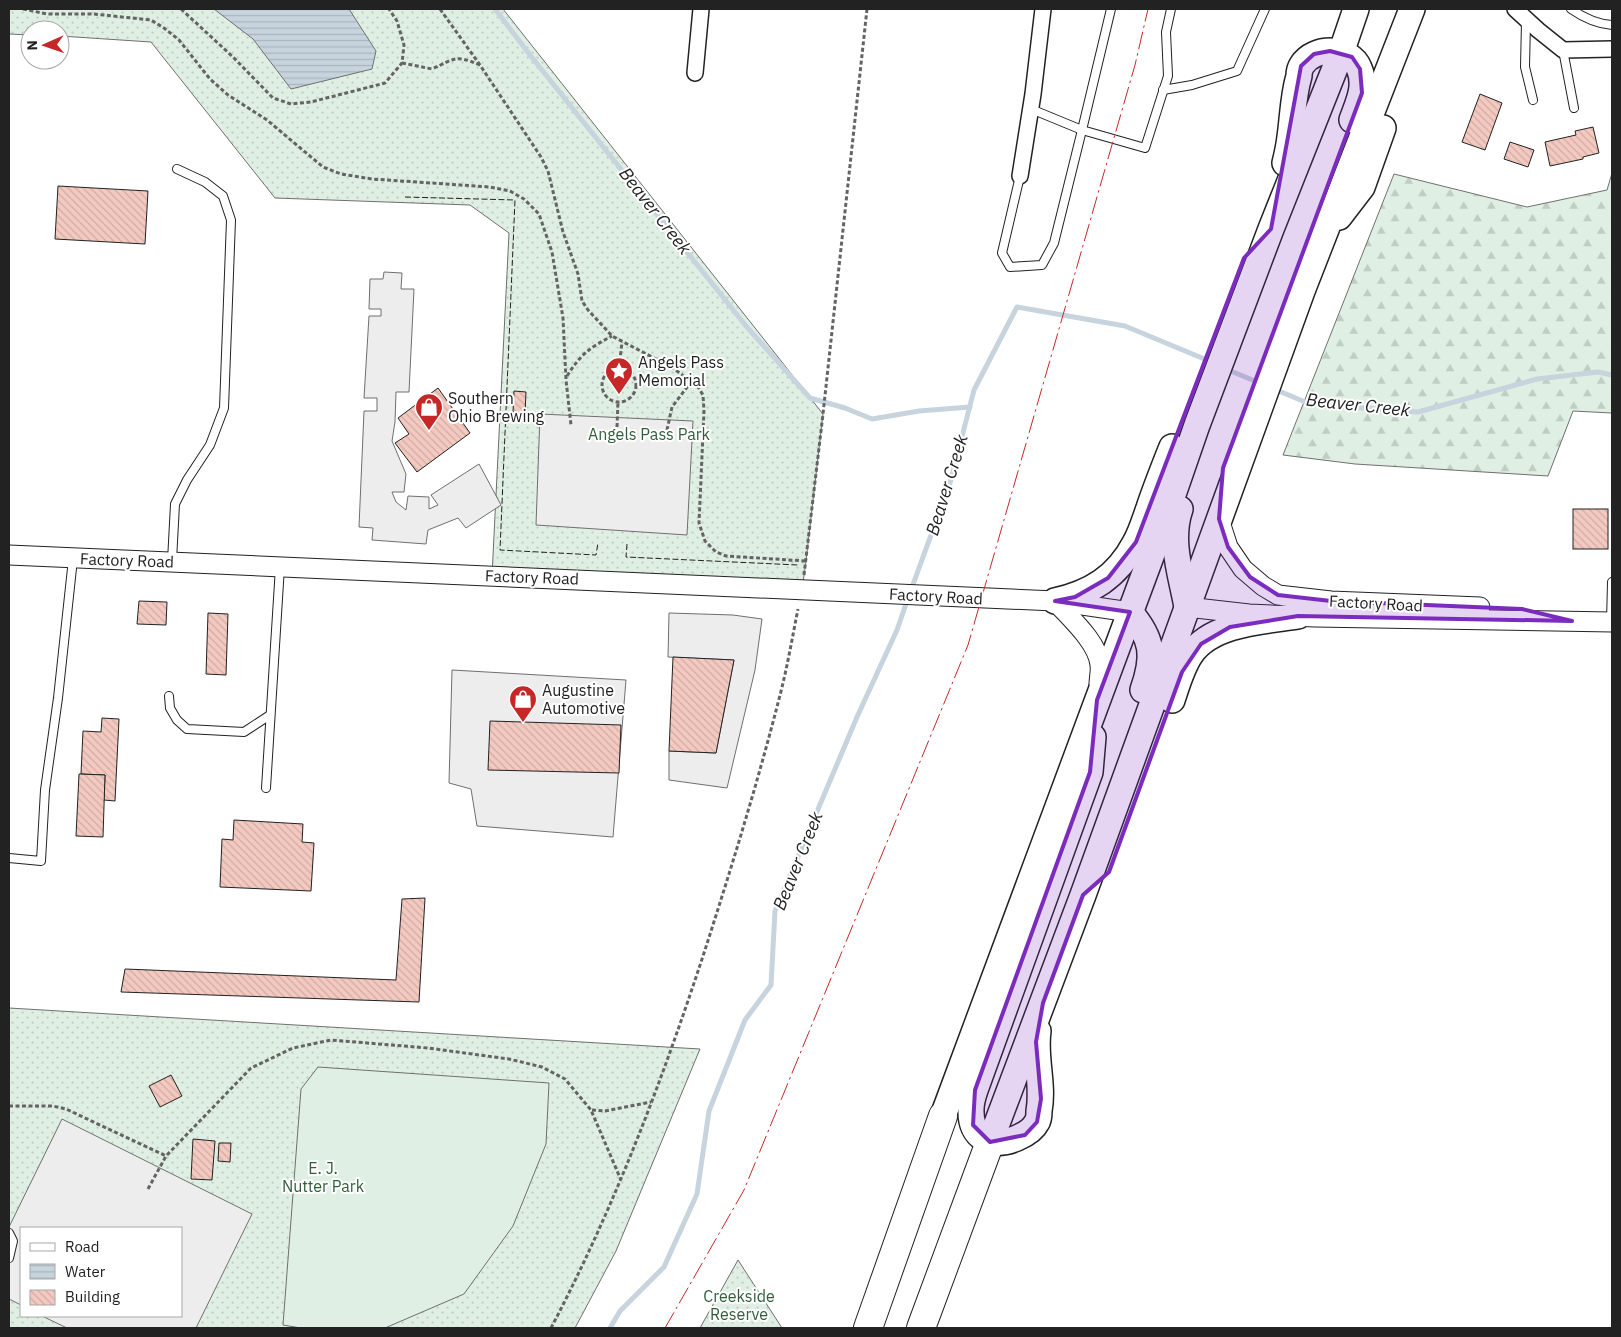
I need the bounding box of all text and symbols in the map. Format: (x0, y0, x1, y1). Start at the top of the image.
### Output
north arrow (20, 20, 70, 70)
text: N (23, 40, 41, 51)
water label: Beaver Creek (614, 163, 697, 259)
place label: Angels Pass Memorial (638, 352, 724, 390)
place icon: Angels Pass Memorial (604, 356, 634, 395)
place label: Southern Ohio Brewing (448, 388, 544, 426)
water label: Beaver Creek (1305, 388, 1412, 421)
shop icon: Southern Ohio Brewing (414, 392, 444, 431)
park label: Angels Pass Park (588, 424, 711, 444)
water label: Beaver Creek (920, 431, 973, 538)
street label: Factory Road (80, 548, 174, 572)
street label: Factory Road (485, 565, 579, 589)
street label: Factory Road (889, 584, 983, 608)
street label: Factory Road (1329, 591, 1423, 615)
place label: Augustine Automotive (542, 680, 625, 718)
shop icon: Augustine Automotive (508, 684, 538, 723)
water label: Beaver Creek (767, 808, 828, 913)
park label: E. J. Nutter Park (282, 1158, 365, 1196)
legend (20, 1227, 182, 1317)
text: Road (65, 1237, 100, 1256)
text: Water (65, 1262, 106, 1281)
park label: Creekside Reserve (703, 1286, 775, 1324)
text: Building (65, 1287, 120, 1306)

